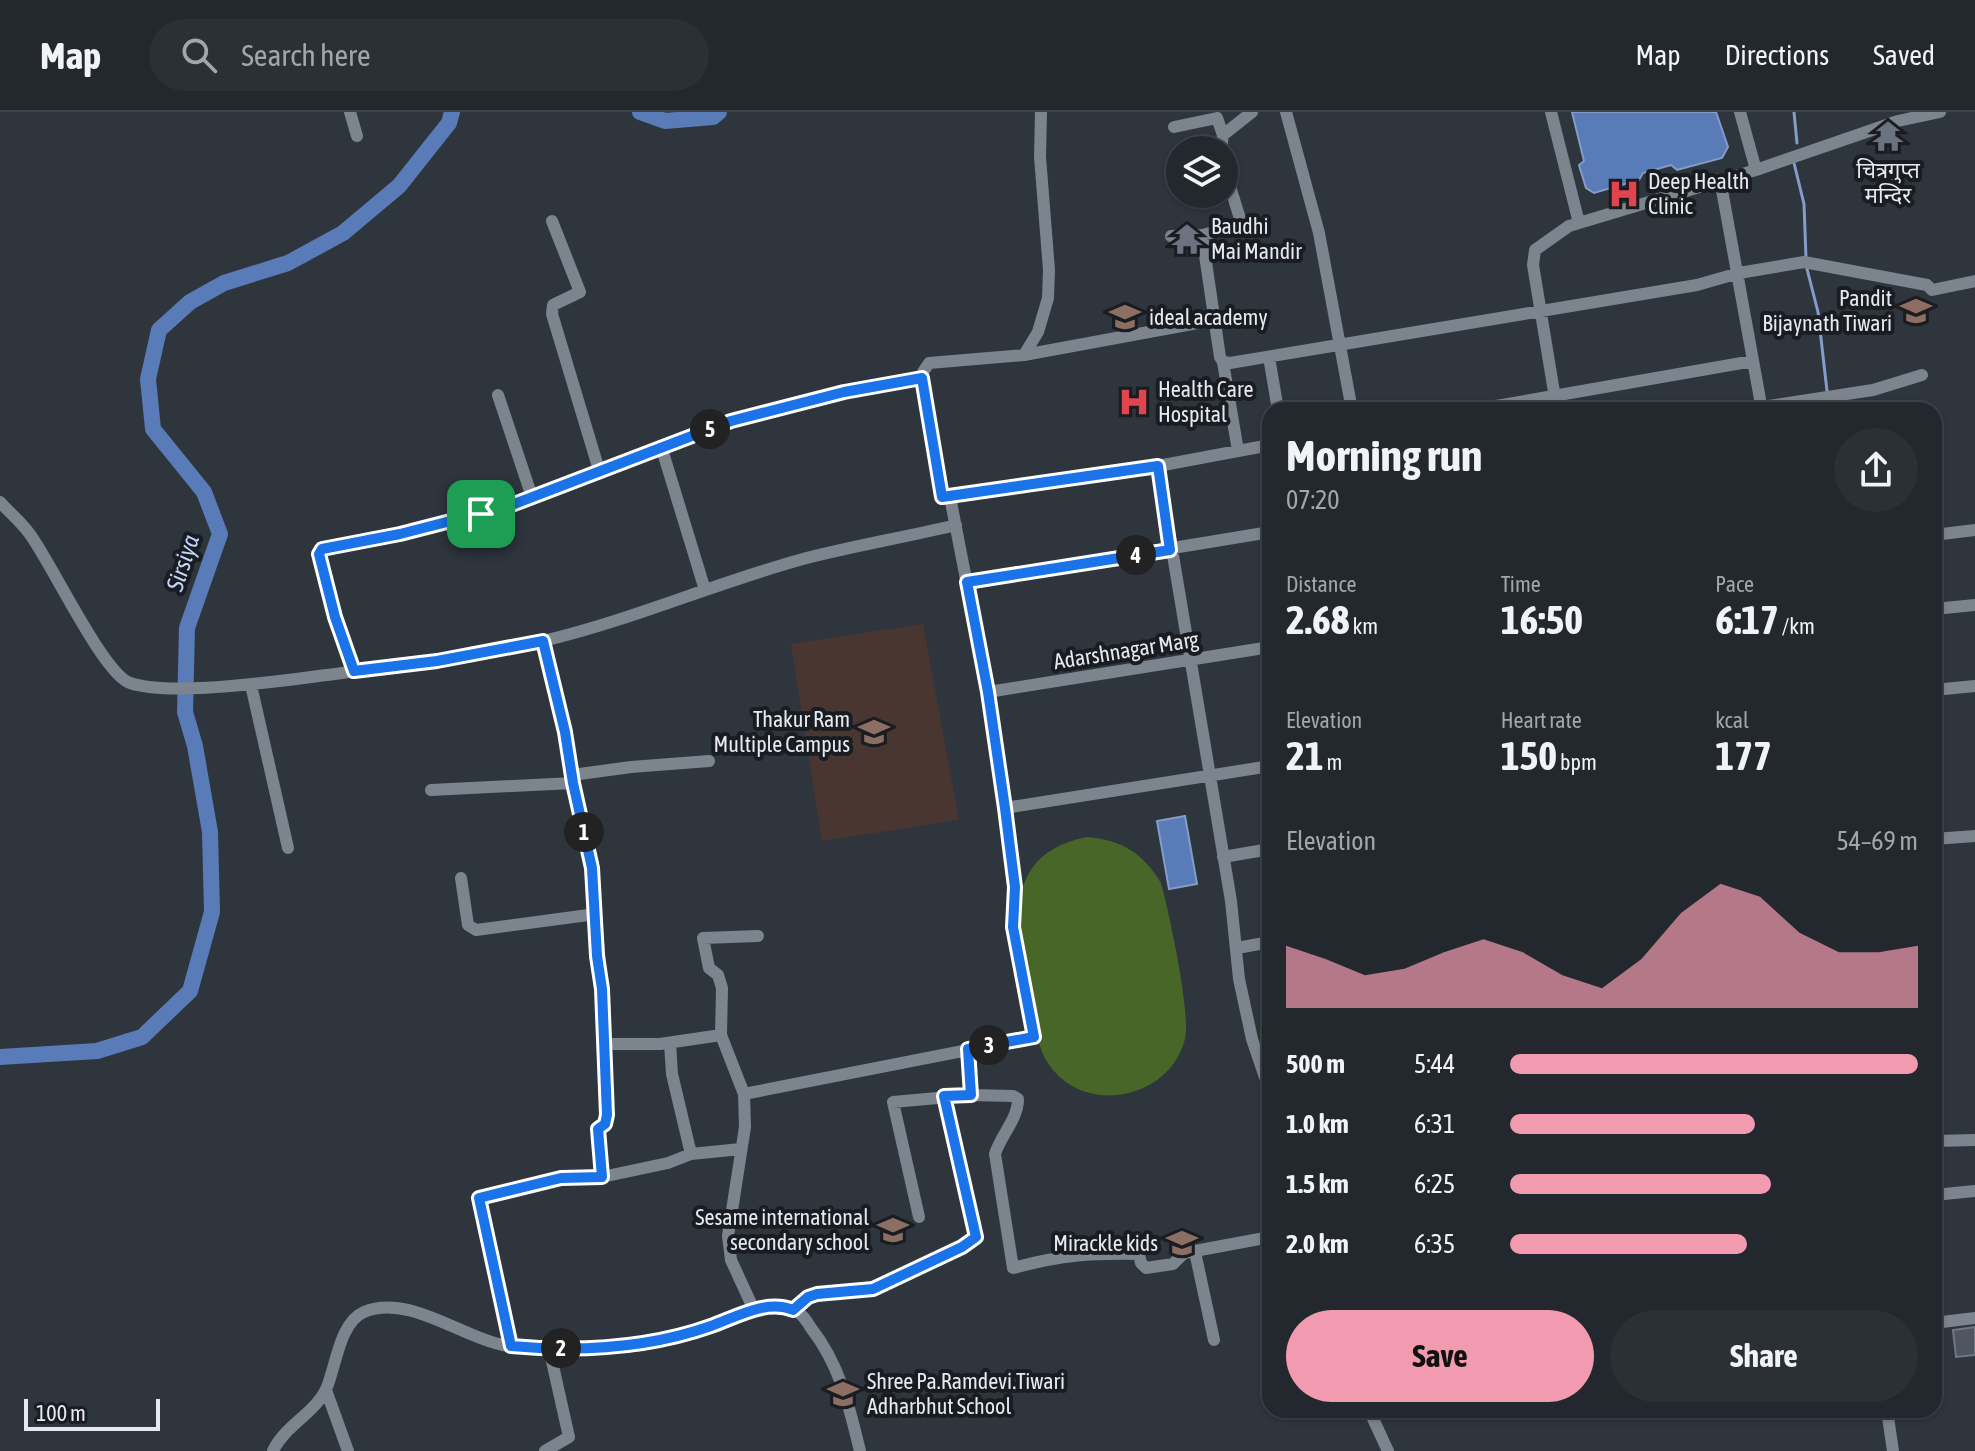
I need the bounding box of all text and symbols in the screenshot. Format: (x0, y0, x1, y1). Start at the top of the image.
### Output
search box (149, 19, 709, 91)
icon: search (177, 33, 221, 77)
text: Map (40, 34, 101, 77)
text: Search here (241, 38, 371, 72)
text: Map (1636, 39, 1681, 71)
text: Directions (1725, 39, 1829, 71)
text: Saved (1873, 39, 1935, 71)
temple icon: चित्रगुप्त मन्दिर (1871, 119, 1905, 153)
map controls (1166, 136, 1238, 208)
button: layers (1166, 136, 1238, 208)
place label: चित्रगुप्त मन्दिर (1856, 157, 1920, 208)
place label: Deep Health Clinic (1648, 168, 1749, 219)
hospital icon: Deep Health Clinic (1607, 177, 1641, 211)
place label: Baudhi Mai Mandir (1211, 213, 1302, 264)
temple icon: Baudhi Mai Mandir (1170, 222, 1204, 256)
place label: Pandit Bijaynath Tiwari (1762, 285, 1892, 336)
school or university icon: Pandit Bijaynath Tiwari (1899, 294, 1933, 328)
school or university icon: ideal academy (1108, 300, 1142, 334)
place label: ideal academy (1149, 304, 1267, 330)
place label: Health Care Hospital (1158, 376, 1253, 427)
hospital icon: Health Care Hospital (1117, 385, 1151, 419)
pin: 5 (690, 409, 730, 449)
text: 5 (705, 416, 715, 442)
button: share (1834, 428, 1918, 512)
text: Morning run (1286, 430, 1482, 480)
pin (447, 480, 515, 548)
text: 07:20 (1286, 485, 1340, 515)
icon: arrive (459, 492, 503, 536)
water label: Sirsiya (160, 531, 204, 595)
pin: 4 (1116, 535, 1156, 575)
text: 4 (1131, 542, 1141, 568)
text: Distance (1286, 571, 1357, 597)
text: Time (1501, 571, 1541, 597)
text: Pace (1715, 571, 1754, 597)
text: 2.68 (1286, 597, 1350, 642)
text: 16:50 (1501, 597, 1583, 642)
text: 6:17 (1715, 597, 1779, 642)
text: km (1350, 613, 1378, 639)
text: /km (1779, 613, 1815, 639)
street label: Adarshnagar Marg (1052, 626, 1201, 674)
place label: Thakur Ram Multiple Campus (714, 706, 850, 757)
text: Elevation (1286, 707, 1362, 733)
text: Heart rate (1501, 707, 1582, 733)
text: kcal (1715, 707, 1749, 733)
school or university icon: Thakur Ram Multiple Campus (857, 715, 891, 749)
text: 21 (1286, 733, 1324, 778)
text: 150 (1501, 733, 1557, 778)
text: 177 (1715, 733, 1772, 778)
text: m (1324, 749, 1342, 775)
text: bpm (1557, 749, 1597, 775)
pin: 1 (564, 812, 604, 852)
text: 1 (579, 819, 589, 845)
text: Elevation (1286, 826, 1376, 856)
text: 54–69 m (1836, 826, 1918, 856)
pin: 3 (969, 1025, 1009, 1065)
text: 3 (984, 1032, 994, 1058)
text: 500 m (1286, 1049, 1345, 1079)
text: 5:44 (1414, 1049, 1455, 1079)
text: 1.0 km (1286, 1109, 1349, 1139)
text: 6:31 (1414, 1109, 1455, 1139)
text: 1.5 km (1286, 1169, 1349, 1199)
text: 6:25 (1414, 1169, 1455, 1199)
place label: Sesame international secondary school (695, 1204, 869, 1255)
school or university icon: Sesame international secondary school (876, 1213, 910, 1247)
school or university icon: Mirackle kids (1165, 1226, 1199, 1260)
text: 2.0 km (1286, 1229, 1349, 1259)
text: 6:35 (1414, 1229, 1455, 1259)
place label: Mirackle kids (1053, 1230, 1158, 1256)
button: Save (1286, 1310, 1594, 1402)
button: Share (1610, 1310, 1918, 1402)
pin: 2 (541, 1328, 581, 1368)
text: 2 (556, 1335, 566, 1361)
place label: Shree Pa.Ramdevi.Tiwari Adharbhut School (867, 1368, 1065, 1419)
school or university icon: Shree Pa.Ramdevi.Tiwari Adharbhut School (826, 1377, 860, 1411)
scale bar (24, 1395, 160, 1431)
text: 100 m (36, 1400, 86, 1426)

